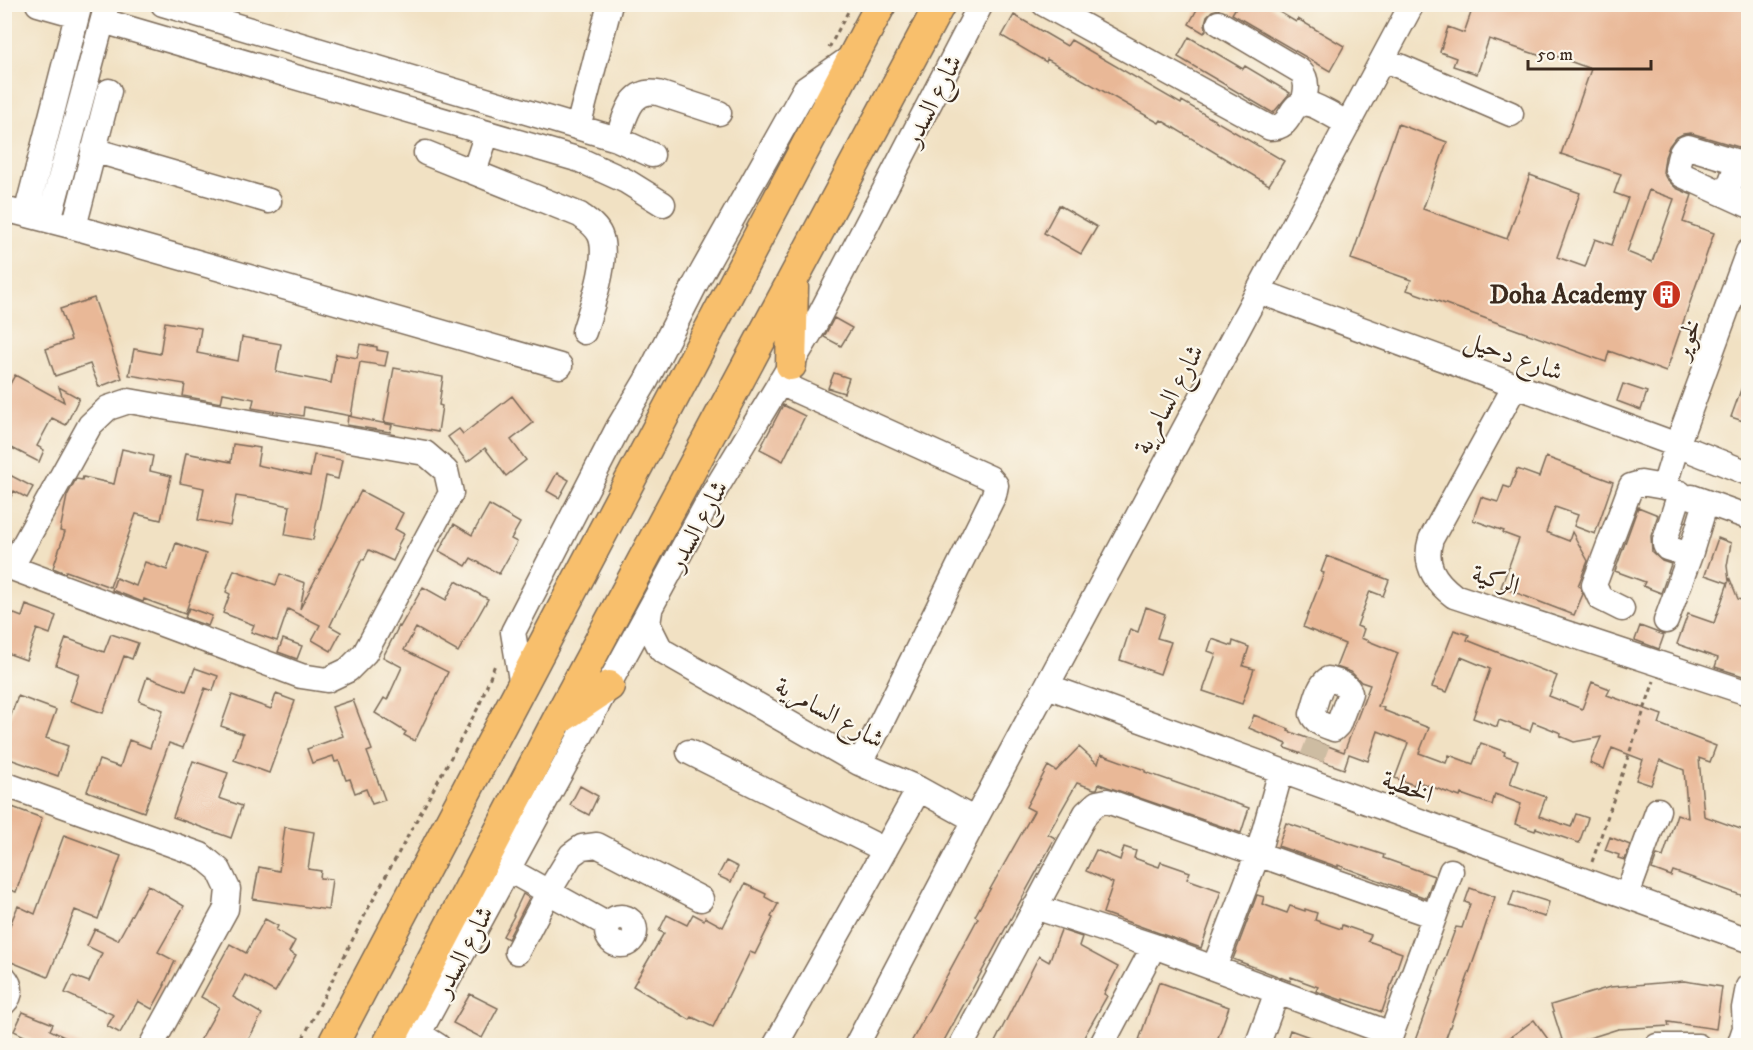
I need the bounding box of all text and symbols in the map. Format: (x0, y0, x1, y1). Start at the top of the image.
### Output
scale bar (1528, 33, 1651, 71)
text: 50 m (1537, 44, 1573, 66)
street label: شارع السدر (895, 49, 974, 156)
building icon: Doha Academy (1651, 278, 1683, 310)
place label: Doha Academy (1490, 279, 1647, 312)
street label: لخوير (1664, 315, 1710, 367)
street label: شارع دحيل (1458, 323, 1567, 393)
street label: شارع السامرية (1127, 339, 1216, 462)
street label: شارع السدر (659, 475, 740, 581)
street label: الركية (1467, 557, 1524, 604)
street label: شارع السامرية (767, 670, 890, 760)
street label: الخطية (1377, 763, 1438, 812)
street label: شارع السدر (425, 901, 505, 1007)

